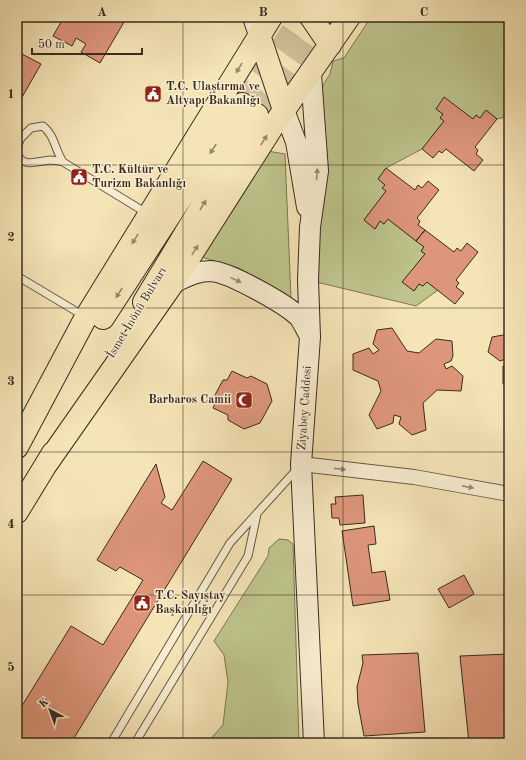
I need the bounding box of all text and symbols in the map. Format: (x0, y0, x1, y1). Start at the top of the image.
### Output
text: A (97, 6, 107, 19)
text: B (258, 6, 268, 19)
text: C (420, 6, 428, 19)
scale bar (32, 30, 142, 56)
text: 50 m (38, 38, 65, 51)
one-way arrow (235, 63, 243, 73)
place label: T.C. Ulaştırma ve Altyapı Bakanlığı (166, 81, 260, 107)
public building icon: T.C. Ulaştırma ve Altyapı Bakanlığı (143, 84, 163, 104)
text: 1 (7, 88, 15, 101)
one-way arrow (260, 134, 268, 145)
one-way arrow (209, 144, 217, 154)
place label: T.C. Kültür ve Turizm Bakanlığı (92, 164, 186, 190)
public building icon: T.C. Kültür ve Turizm Bakanlığı (69, 167, 89, 187)
one-way arrow (314, 168, 321, 180)
one-way arrow (199, 199, 206, 211)
text: 2 (7, 231, 15, 244)
one-way arrow (131, 234, 139, 244)
one-way arrow (191, 244, 198, 255)
street label: İsmet İnönü Bulvarı (102, 263, 169, 361)
one-way arrow (230, 277, 242, 283)
one-way arrow (115, 288, 123, 298)
street label: Ziyabey Caddesi (296, 365, 314, 451)
text: 3 (7, 375, 15, 388)
mosque icon: Barbaros Camii (234, 390, 254, 410)
place label: Barbaros Camii (148, 394, 231, 406)
one-way arrow (334, 465, 346, 472)
one-way arrow (462, 484, 474, 490)
text: 4 (7, 518, 15, 531)
place label: T.C. Sayıştay Başkanlığı (155, 590, 225, 616)
public building icon: T.C. Sayıştay Başkanlığı (132, 593, 152, 613)
text: 5 (7, 661, 15, 674)
north arrow (30, 690, 70, 730)
text: K (38, 696, 52, 711)

